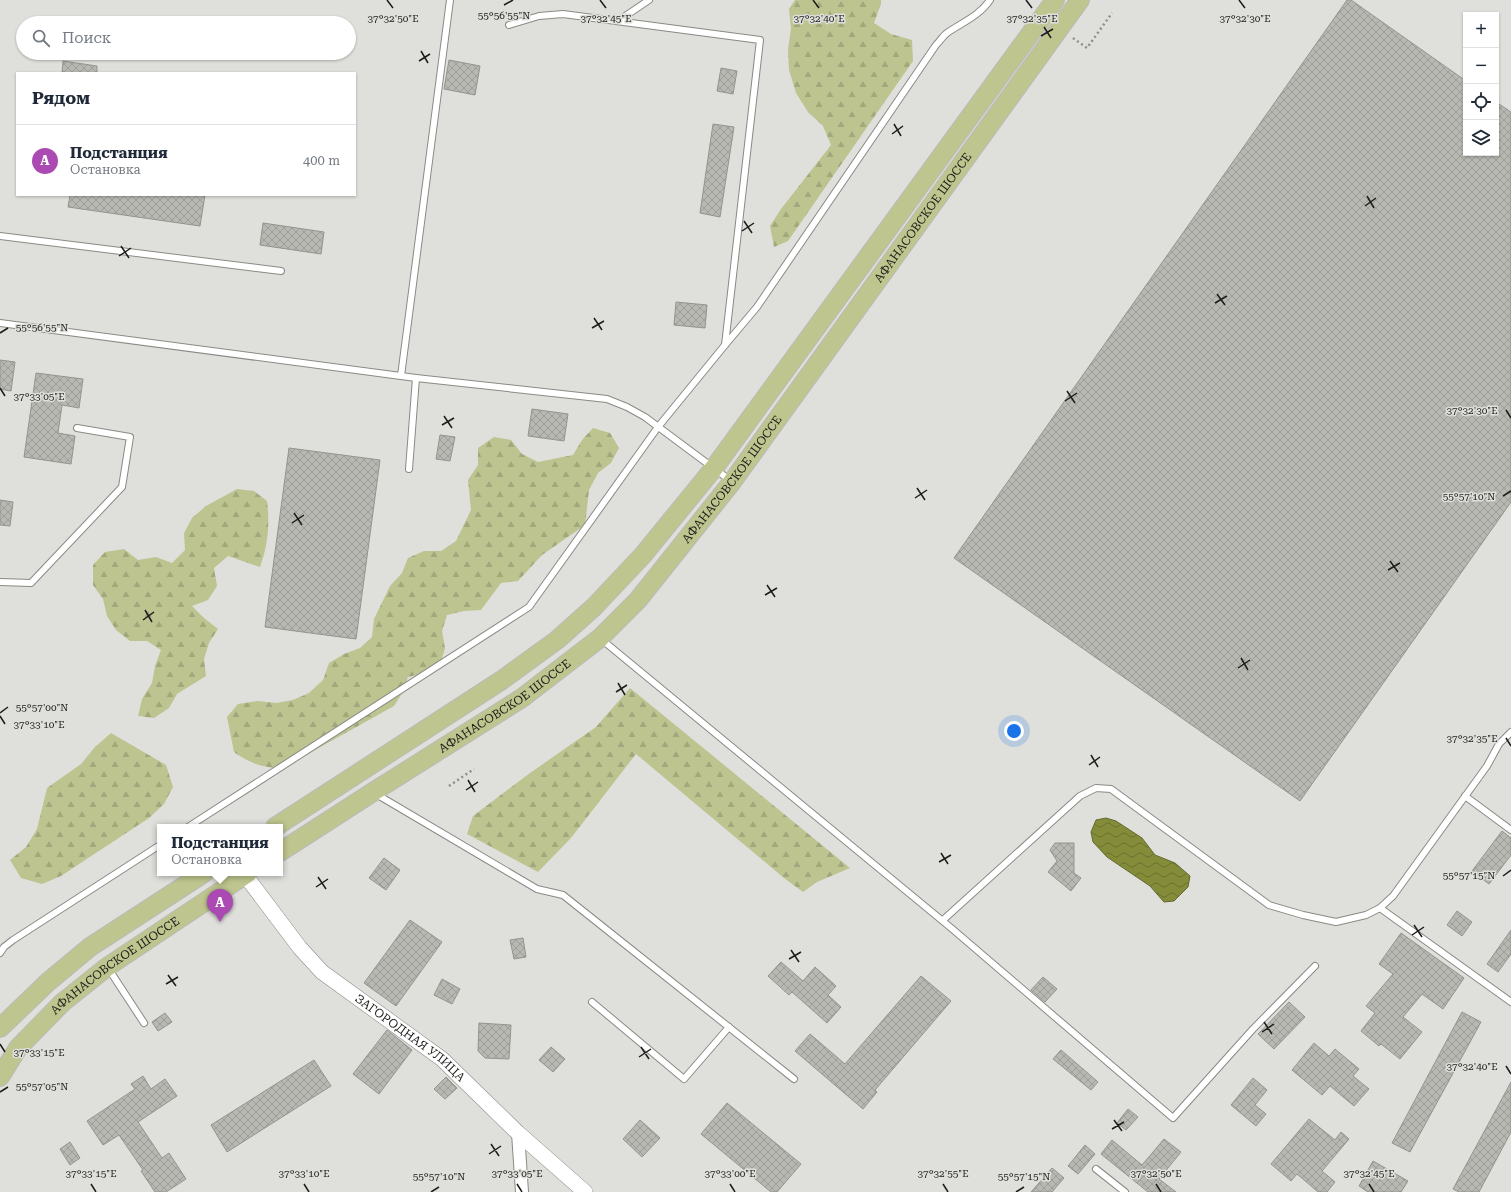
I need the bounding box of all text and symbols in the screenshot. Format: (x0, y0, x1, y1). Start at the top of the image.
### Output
text: 55°56'55"N (478, 10, 530, 21)
map controls (1463, 12, 1499, 156)
button: + (1463, 12, 1499, 48)
text: 37°32'50"E (367, 13, 419, 24)
text: 37°32'45"E (580, 13, 632, 24)
text: 37°32'40"E (793, 13, 845, 24)
text: 37°32'35"E (1006, 13, 1058, 24)
text: 37°32'30"E (1219, 13, 1271, 24)
search box (16, 16, 356, 60)
icon: search (30, 27, 52, 49)
text: Поиск (62, 29, 111, 47)
button: − (1463, 48, 1499, 84)
button: locate (1463, 84, 1499, 120)
text: Рядом (32, 88, 90, 108)
button: layers (1463, 120, 1499, 156)
text: Подстанция (70, 144, 168, 162)
street label: АФАНАСОВСКОЕ ШОССЕ (871, 150, 974, 285)
text: A (40, 153, 50, 168)
text: 400 m (303, 153, 340, 168)
text: Остановка (70, 162, 141, 177)
text: 55°56'55"N (16, 322, 68, 333)
text: 37°33'05"E (13, 391, 65, 402)
text: 37°32'30"E (1446, 405, 1498, 416)
street label: АФАНАСОВСКОЕ ШОССЕ (679, 413, 785, 546)
text: 55°57'10"N (1443, 491, 1495, 502)
street label: АФАНАСОВСКОЕ ШОССЕ (436, 656, 573, 756)
text: 55°57'00"N (16, 702, 68, 713)
text: 37°33'10"E (13, 719, 65, 730)
your location (1004, 721, 1024, 741)
text: 37°32'35"E (1446, 733, 1498, 744)
popup (157, 824, 283, 876)
text: Подстанция (171, 834, 269, 852)
text: Остановка (171, 852, 242, 867)
text: 55°57'15"N (1443, 870, 1495, 881)
pin: A (207, 889, 233, 922)
street label: АФАНАСОВСКОЕ ШОССЕ (48, 914, 182, 1017)
street label: ЗАГОРОДНАЯ УЛИЦА (352, 991, 468, 1085)
text: 37°33'15"E (13, 1047, 65, 1058)
text: 37°32'40"E (1446, 1061, 1498, 1072)
text: 55°57'05"N (16, 1081, 68, 1092)
text: 37°33'15"E (65, 1168, 117, 1179)
text: 37°33'10"E (278, 1168, 330, 1179)
text: 37°33'05"E (491, 1168, 543, 1179)
text: 37°33'00"E (704, 1168, 756, 1179)
text: 37°32'55"E (917, 1168, 969, 1179)
text: 37°32'50"E (1130, 1168, 1182, 1179)
text: 37°32'45"E (1343, 1168, 1395, 1179)
text: 55°57'10"N (413, 1171, 465, 1182)
text: 55°57'15"N (998, 1171, 1050, 1182)

